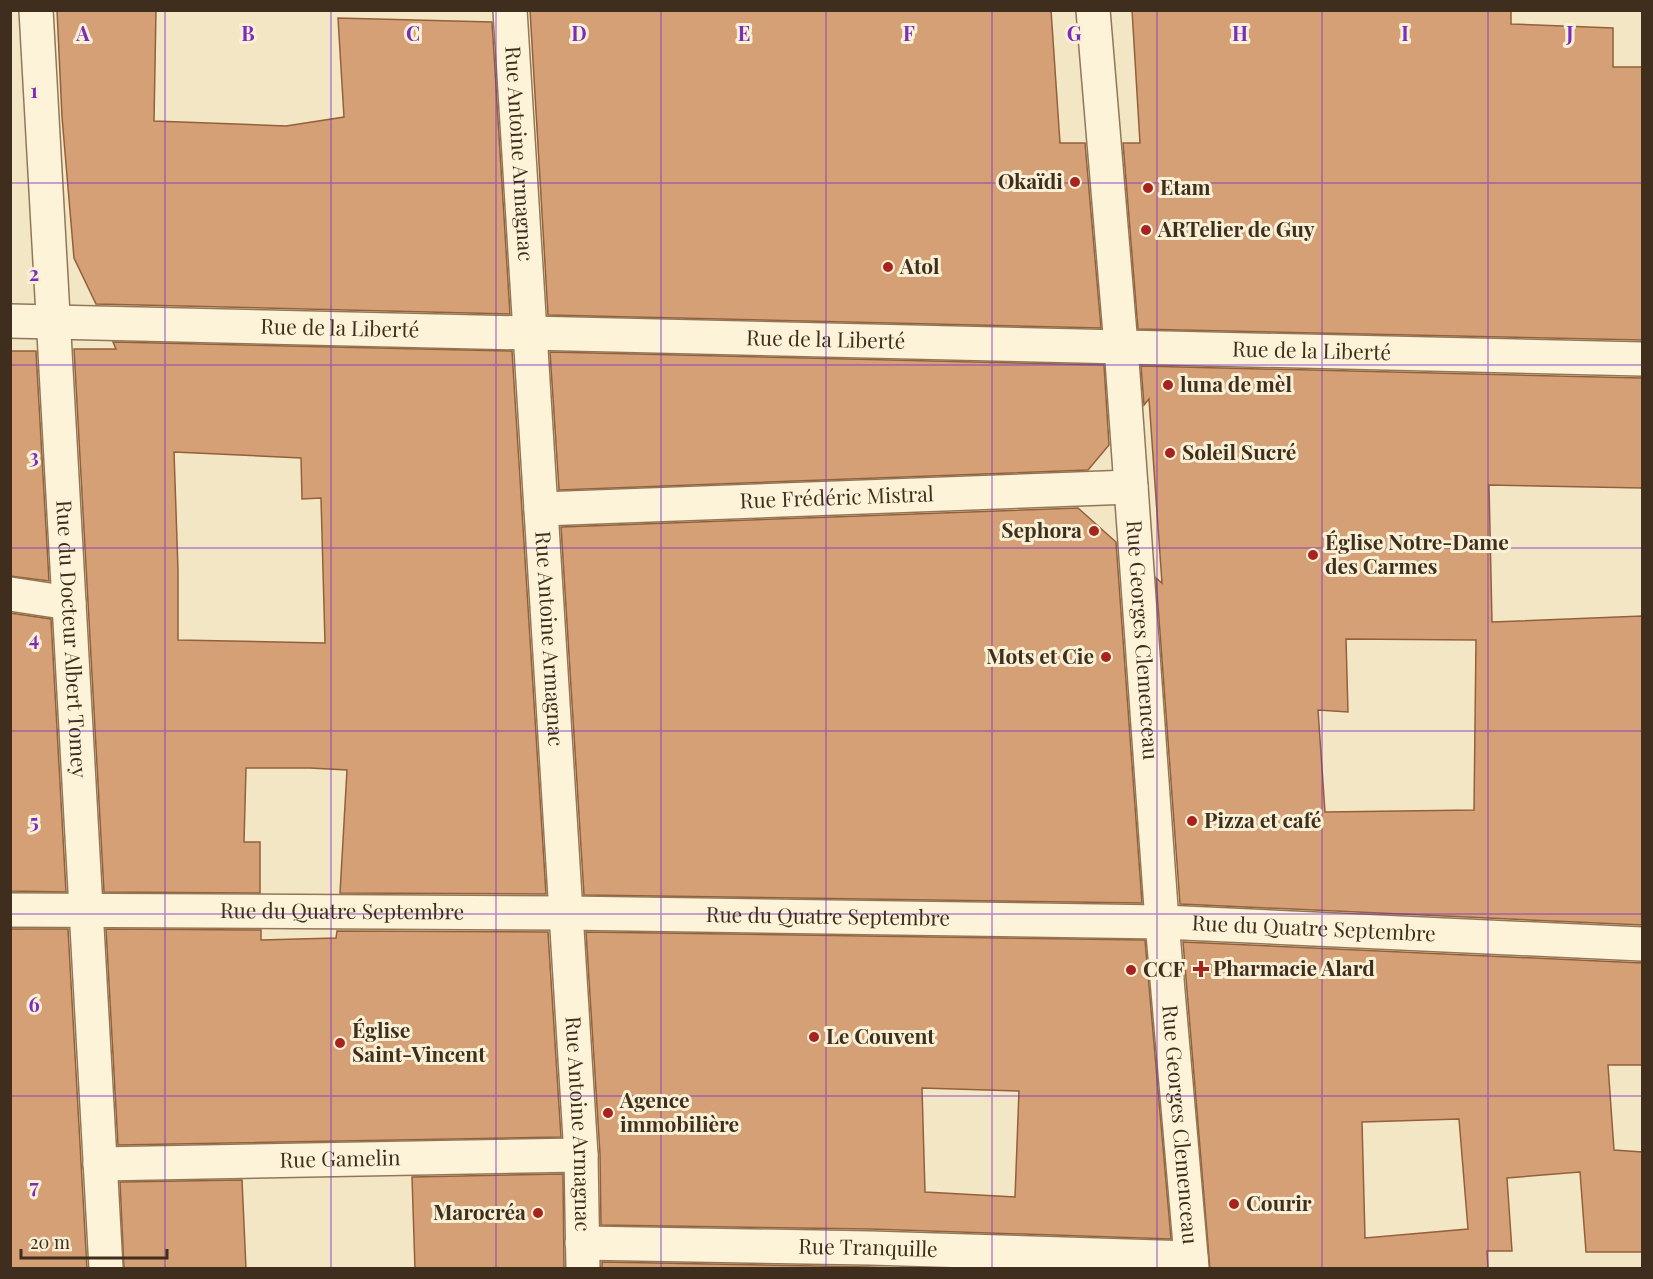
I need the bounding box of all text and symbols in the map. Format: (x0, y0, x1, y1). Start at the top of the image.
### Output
text: A (75, 19, 90, 46)
text: B (241, 19, 255, 46)
text: C (406, 19, 420, 46)
text: D (571, 19, 587, 46)
text: E (738, 19, 750, 46)
text: F (903, 19, 915, 46)
text: G (1067, 19, 1082, 46)
text: H (1232, 19, 1248, 46)
text: I (1401, 19, 1409, 46)
text: J (1565, 19, 1574, 46)
street label: Rue Antoine Armagnac (500, 45, 542, 262)
text: 1 (30, 76, 38, 103)
place label: Okaïdi (998, 166, 1063, 194)
place label: Etam (1160, 172, 1211, 200)
marker: Okaïdi (1068, 175, 1082, 189)
marker: Etam (1141, 181, 1155, 195)
place label: ARTelier de Guy (1157, 214, 1315, 242)
marker: ARTelier de Guy (1139, 223, 1153, 237)
place label: Atol (899, 251, 940, 279)
text: 2 (29, 259, 39, 286)
marker: Atol (881, 260, 895, 274)
street label: Rue de la Liberté (260, 311, 420, 343)
street label: Rue de la Liberté (746, 322, 906, 354)
street label: Rue de la Liberté (1232, 333, 1392, 365)
place label: luna de mèl (1180, 369, 1292, 397)
marker: luna de mèl (1161, 378, 1175, 392)
place label: Soleil Sucré (1182, 437, 1296, 465)
text: 3 (29, 442, 39, 469)
marker: Soleil Sucré (1163, 446, 1177, 460)
street label: Rue Frédéric Mistral (739, 478, 934, 514)
street label: Rue du Docteur Albert Tomey (51, 499, 95, 779)
place label: Sephora (1001, 515, 1082, 543)
street label: Rue Georges Clemenceau (1121, 519, 1166, 761)
marker: Sephora (1087, 524, 1101, 538)
place label: Église Notre-Dame des Carmes (1325, 527, 1509, 579)
street label: Rue Antoine Armagnac (530, 530, 572, 747)
marker: Église Notre-Dame des Carmes (1306, 548, 1320, 562)
text: 4 (29, 624, 39, 651)
place label: Mots et Cie (986, 641, 1094, 669)
marker: Mots et Cie (1099, 650, 1113, 664)
place label: Pizza et café (1204, 805, 1321, 833)
text: 5 (29, 807, 39, 834)
marker: Pizza et café (1185, 814, 1199, 828)
street label: Rue du Quatre Septembre (220, 895, 464, 924)
street label: Rue du Quatre Septembre (706, 899, 950, 931)
street label: Rue du Quatre Septembre (1191, 907, 1436, 947)
place label: Pharmacie Alard (1213, 953, 1375, 981)
place label: CCF (1143, 954, 1185, 982)
marker: Pharmacie Alard (1194, 962, 1208, 976)
marker: CCF (1124, 963, 1138, 977)
text: 6 (28, 990, 40, 1017)
street label: Rue Georges Clemenceau (1157, 1003, 1206, 1245)
place label: Église Saint-Vincent (352, 1015, 486, 1067)
street label: Rue Antoine Armagnac (560, 1015, 598, 1232)
place label: Le Couvent (826, 1021, 935, 1049)
marker: Le Couvent (807, 1030, 821, 1044)
marker: Église Saint-Vincent (333, 1036, 347, 1050)
place label: Agence immobilière (619, 1085, 739, 1137)
marker: Agence immobilière (601, 1106, 615, 1120)
street label: Rue Gamelin (279, 1142, 401, 1173)
text: 7 (29, 1172, 39, 1199)
place label: Courir (1246, 1188, 1312, 1216)
place label: Marocréa (433, 1197, 526, 1225)
marker: Courir (1227, 1197, 1241, 1211)
marker: Marocréa (531, 1206, 545, 1220)
scale bar (21, 1222, 166, 1260)
text: 20 m (30, 1230, 70, 1254)
street label: Rue Tranquille (798, 1231, 938, 1262)

